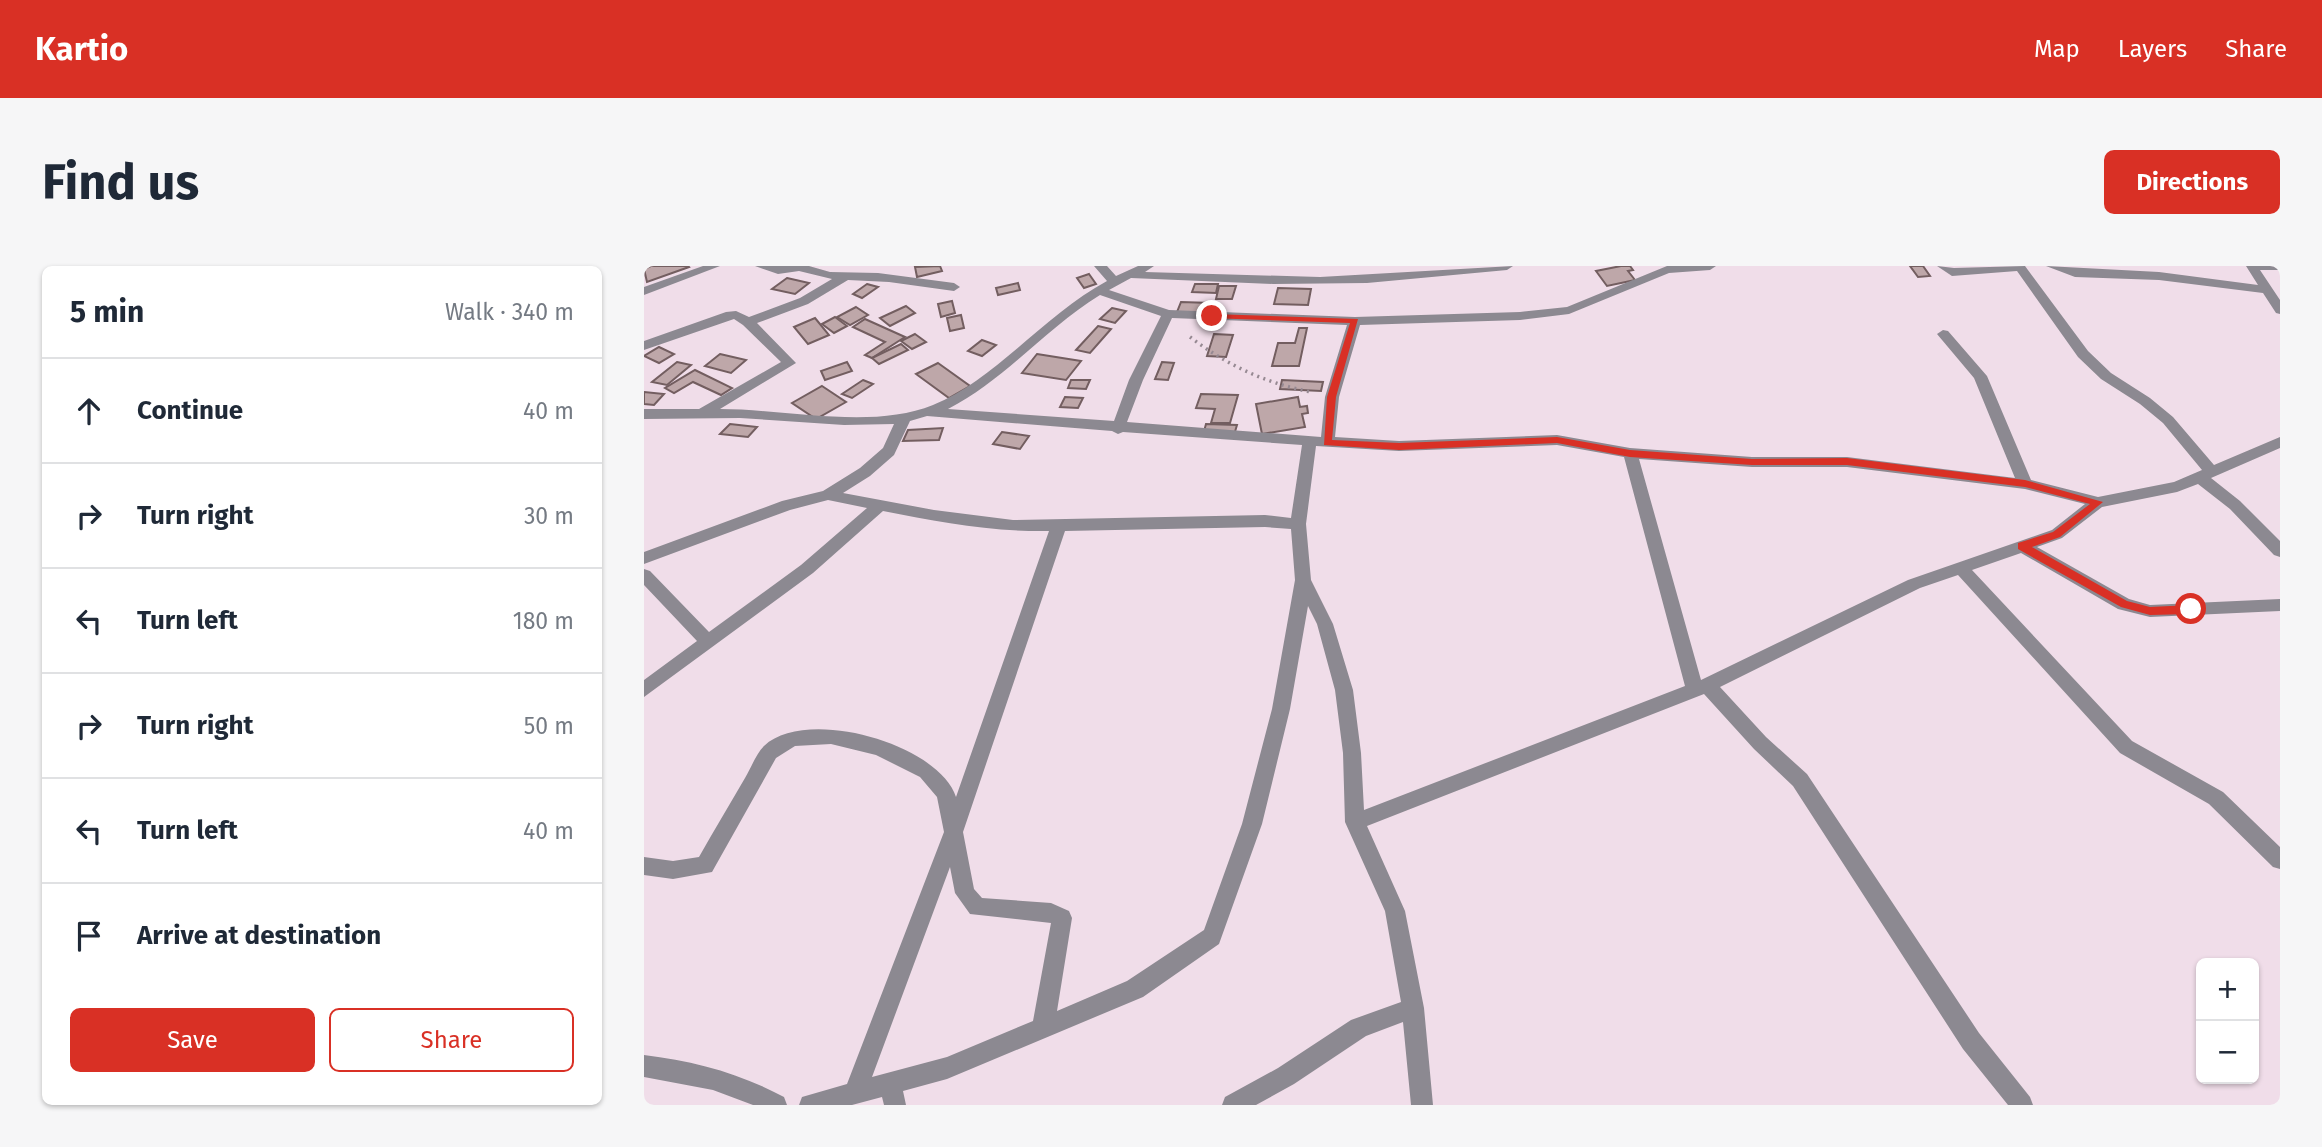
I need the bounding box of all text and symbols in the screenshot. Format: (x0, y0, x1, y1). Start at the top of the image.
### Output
text: Kartio (35, 29, 128, 69)
text: Map (2034, 35, 2080, 63)
text: Layers (2118, 35, 2187, 63)
text: Share (2225, 35, 2287, 63)
button: Directions (2104, 150, 2280, 214)
text: Find us (42, 153, 199, 212)
text: 5 min (70, 294, 144, 330)
text: Walk · 340 m (445, 298, 574, 326)
route end (1196, 300, 1227, 331)
icon: ahead (70, 392, 108, 430)
text: Continue (137, 395, 243, 426)
text: 40 m (523, 397, 574, 425)
icon: right (70, 497, 108, 535)
text: Turn right (137, 500, 254, 531)
text: 30 m (524, 502, 574, 530)
route start (2175, 593, 2206, 624)
icon: left (70, 602, 108, 640)
text: Turn left (137, 605, 238, 636)
text: 180 m (513, 607, 574, 635)
icon: right (70, 707, 108, 745)
text: Turn right (137, 710, 254, 741)
text: 50 m (524, 712, 574, 740)
icon: left (70, 812, 108, 850)
text: Turn left (137, 815, 238, 846)
text: 40 m (523, 817, 574, 845)
icon: arrive (70, 917, 108, 955)
text: Arrive at destination (137, 920, 381, 951)
map controls (2196, 958, 2259, 1084)
button: + (2196, 958, 2259, 1021)
button: Save (70, 1008, 315, 1072)
button: Share (329, 1008, 574, 1072)
button: − (2196, 1021, 2259, 1084)

